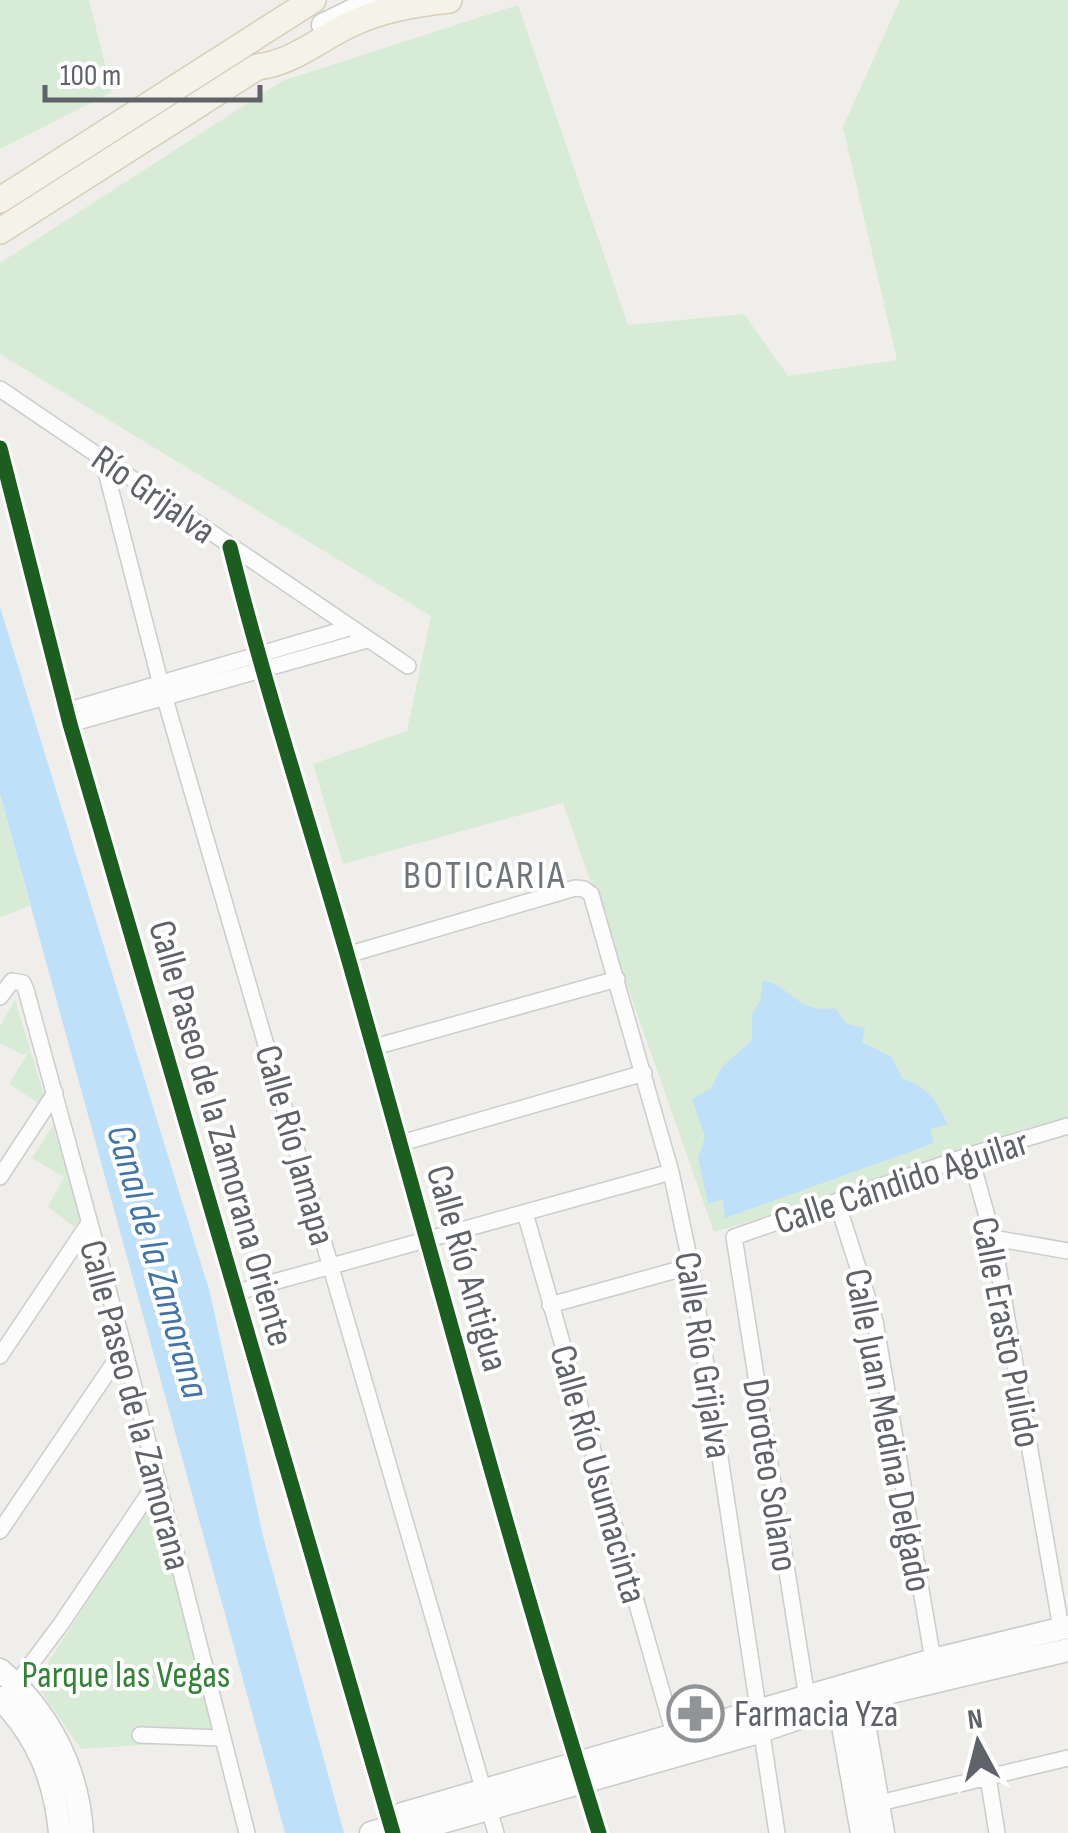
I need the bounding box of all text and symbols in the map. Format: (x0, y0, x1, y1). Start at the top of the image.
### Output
scale bar (45, 40, 260, 102)
text: 100 m (60, 58, 121, 94)
street label: Río Grijalva (83, 436, 224, 554)
district label: BOTICARIA (403, 852, 567, 900)
street label: Calle Paseo de la Zamorana Oriente (138, 915, 303, 1351)
street label: Calle Río Jamapa (245, 1040, 345, 1251)
water label: Canal de la Zamorana (95, 1119, 219, 1404)
street label: Calle Cándido Aguilar (769, 1120, 1034, 1245)
street label: Calle Río Antigua (416, 1160, 517, 1377)
street label: Calle Erasto Pulido (961, 1213, 1050, 1451)
street label: Calle Paseo de la Zamorana (69, 1236, 200, 1575)
street label: Calle Río Grijalva (664, 1249, 741, 1462)
street label: Calle Juan Medina Delgado (834, 1265, 941, 1596)
street label: Calle Río Usumacinta (539, 1340, 656, 1609)
street label: Doroteo Solano (732, 1376, 807, 1575)
park label: Parque las Vegas (21, 1653, 231, 1698)
pharmacy icon: Farmacia Yza (665, 1683, 725, 1743)
place label: Farmacia Yza (734, 1692, 898, 1737)
north arrow (928, 1693, 1028, 1793)
text: N (966, 1702, 985, 1737)

